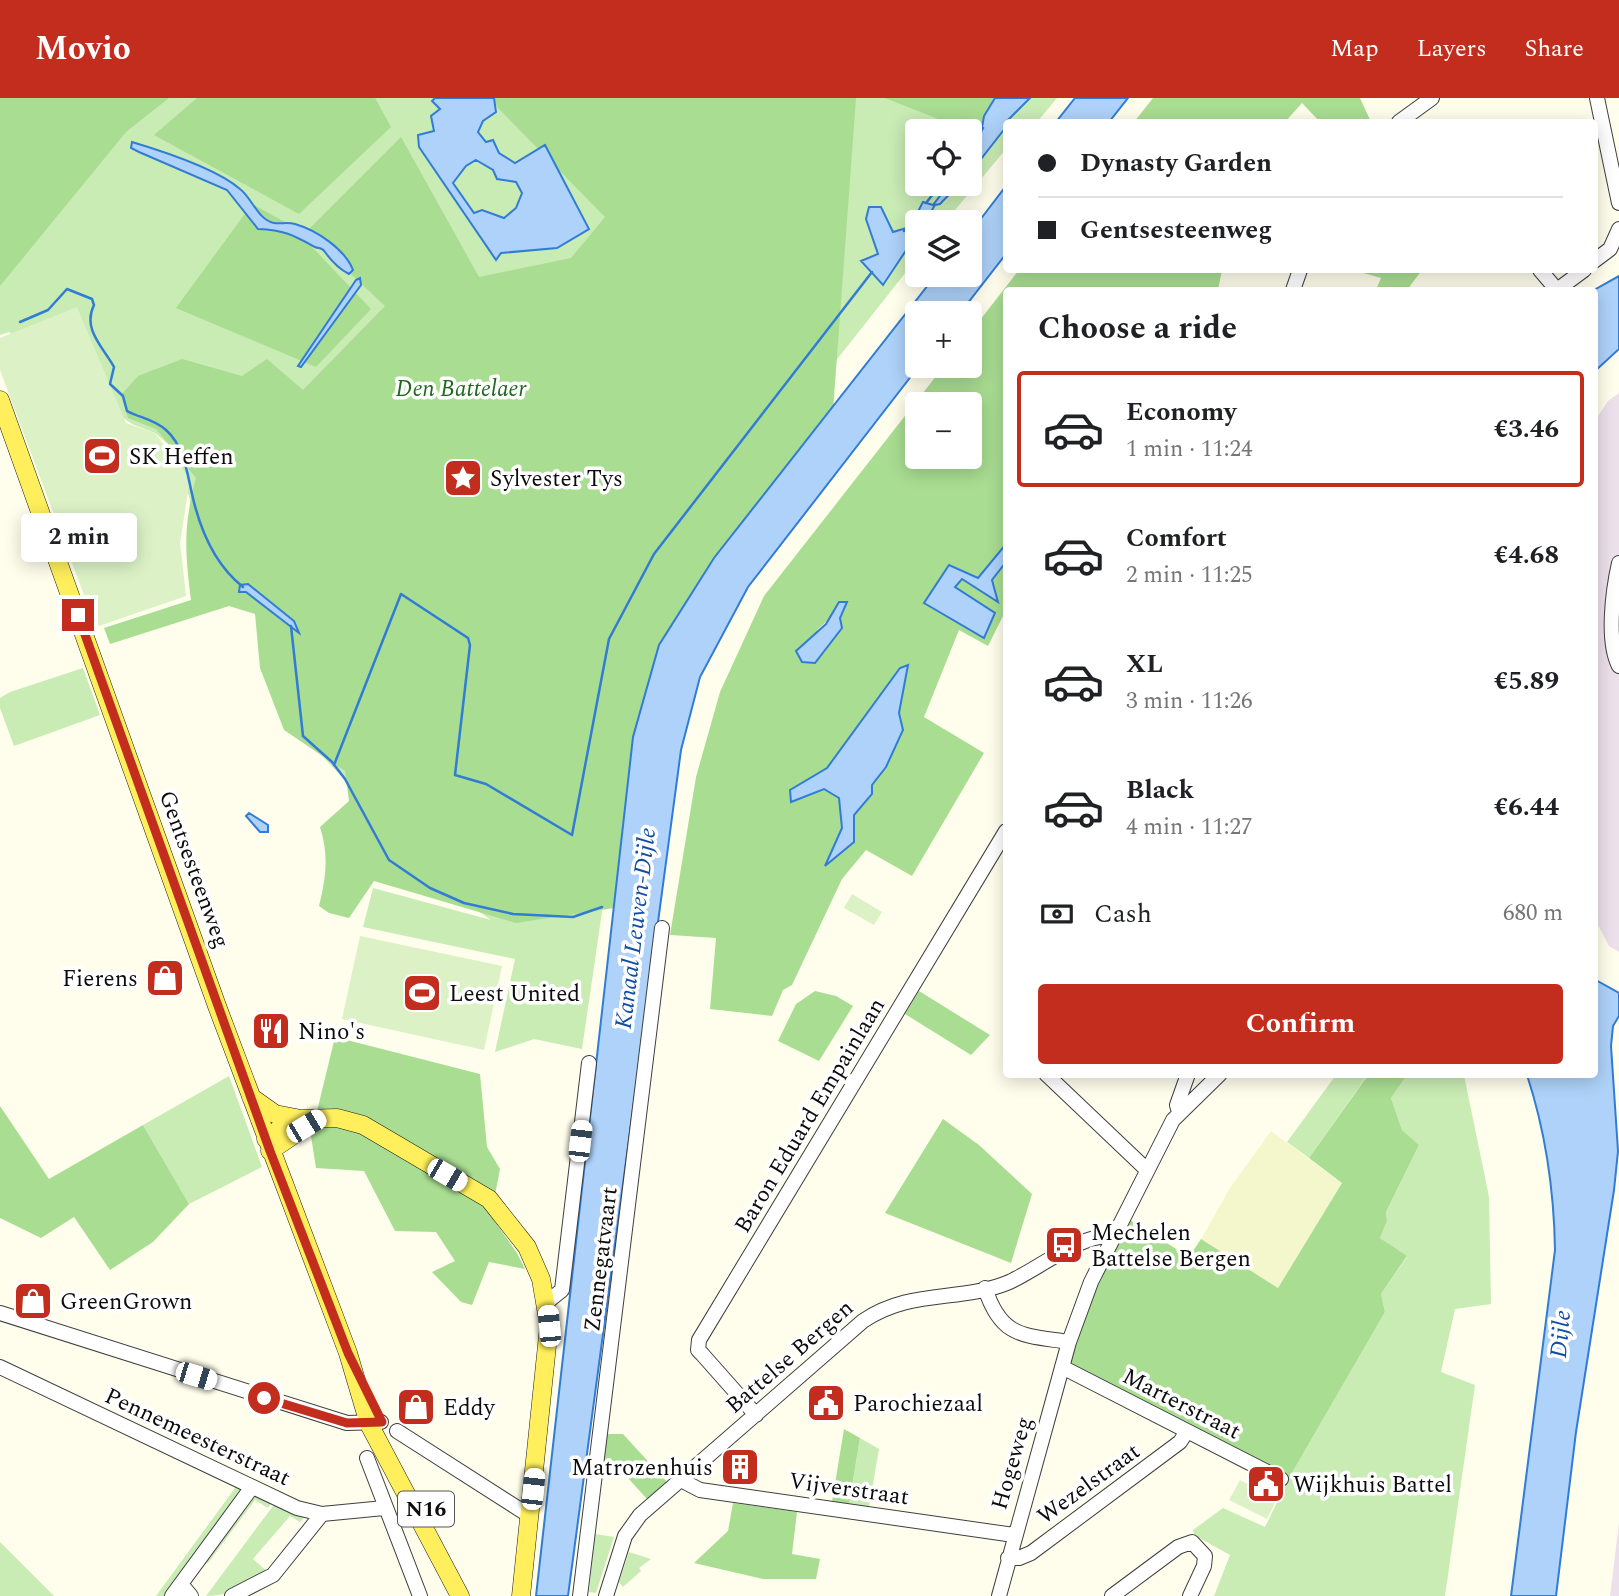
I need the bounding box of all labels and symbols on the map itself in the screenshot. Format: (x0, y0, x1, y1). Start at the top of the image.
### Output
park label: Den Battelaer (396, 372, 527, 407)
sports icon: SK Heffen (81, 435, 123, 477)
place label: SK Heffen (129, 440, 234, 475)
place icon: Sylvester Tys (442, 457, 484, 499)
place label: Sylvester Tys (490, 462, 623, 497)
callout: 2 min (20, 514, 136, 562)
route end (62, 599, 94, 631)
street label: Gentsesteenweg (149, 786, 238, 953)
water label: Kanaal Leuven-Dijle (606, 825, 666, 1031)
shop icon: Fierens (144, 957, 186, 999)
place label: Fierens (62, 962, 138, 997)
sports icon: Leest United (401, 972, 443, 1014)
place label: Leest United (449, 977, 580, 1012)
street label: Baron Eduard Empainlaan (726, 991, 895, 1240)
restaurant icon: Nino's (250, 1010, 292, 1052)
place label: Nino's (298, 1015, 365, 1050)
car (283, 1106, 330, 1146)
car (568, 1119, 593, 1163)
car (424, 1155, 471, 1195)
street label: Zennegatvaart (575, 1185, 628, 1334)
place label: Mechelen Battelse Bergen (1091, 1216, 1251, 1277)
bus stop icon: Mechelen Battelse Bergen (1043, 1224, 1085, 1266)
shop icon: GreenGrown (12, 1280, 54, 1322)
place label: GreenGrown (60, 1285, 192, 1320)
street label: Battelse Bergen (718, 1291, 862, 1423)
car (537, 1304, 562, 1348)
water label: Dijle (1541, 1309, 1581, 1360)
street label: Marterstraat (1116, 1359, 1247, 1449)
car (173, 1360, 220, 1392)
street label: Pennemeesterstraat (99, 1379, 296, 1496)
route start (248, 1382, 280, 1414)
public building icon: Parochiezaal (805, 1382, 847, 1424)
shop icon: Eddy (395, 1386, 437, 1428)
place label: Parochiezaal (853, 1387, 983, 1422)
place label: Eddy (443, 1391, 496, 1426)
street label: Hogeweg (982, 1413, 1042, 1514)
street label: Wezelstraat (1030, 1435, 1148, 1534)
building icon: Matrozenhuis (719, 1446, 761, 1488)
place label: Matrozenhuis (571, 1451, 713, 1486)
public building icon: Wijkhuis Battel (1245, 1463, 1287, 1505)
street label: Vijverstraat (787, 1464, 911, 1515)
car (521, 1467, 546, 1511)
place label: Wijkhuis Battel (1293, 1468, 1452, 1503)
road number: N16 (398, 1492, 454, 1526)

